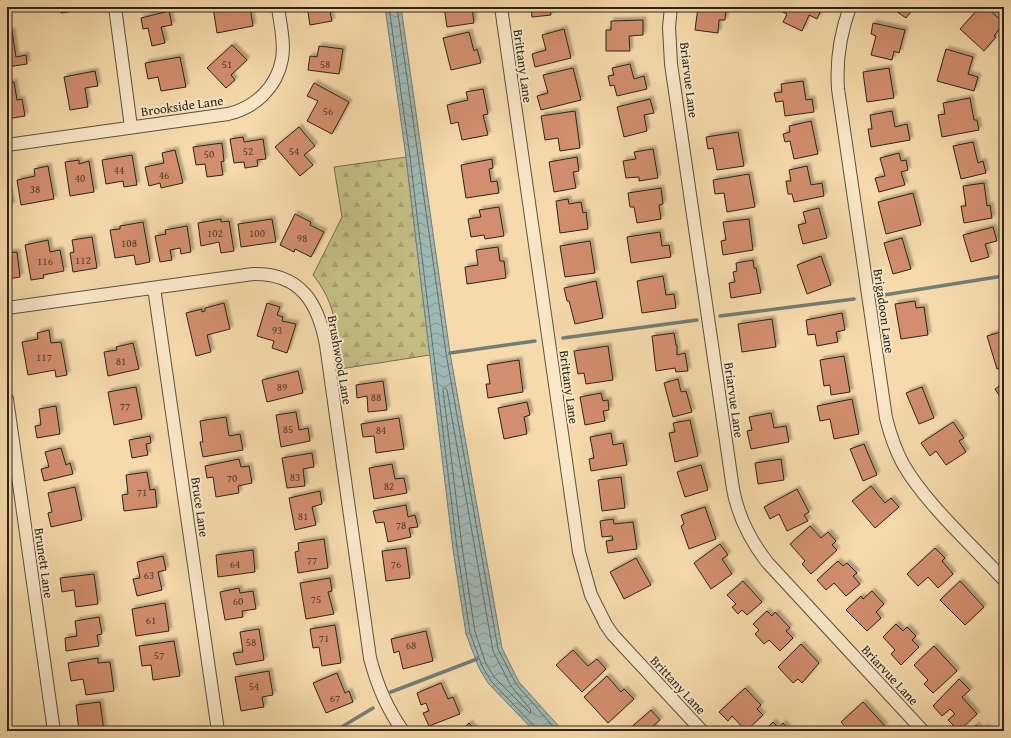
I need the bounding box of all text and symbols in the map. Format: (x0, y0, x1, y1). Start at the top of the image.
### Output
street label: Brittany Lane (508, 28, 538, 104)
street label: Briarvue Lane (675, 41, 703, 119)
house number: 51 (222, 56, 232, 72)
house number: 58 (320, 56, 330, 72)
street label: Brookside Lane (140, 91, 224, 121)
house number: 56 (323, 103, 333, 119)
house number: 52 (243, 143, 253, 159)
house number: 54 (289, 143, 299, 159)
house number: 50 (204, 146, 214, 162)
house number: 44 (114, 162, 124, 178)
house number: 46 (159, 167, 169, 183)
house number: 40 (75, 170, 85, 186)
house number: 38 (30, 181, 40, 197)
house number: 102 (207, 225, 223, 241)
house number: 100 (249, 225, 265, 241)
house number: 98 (297, 230, 307, 246)
house number: 108 (121, 235, 137, 251)
house number: 112 (75, 252, 91, 268)
house number: 116 (37, 253, 53, 269)
street label: Brigadoon Lane (869, 267, 899, 355)
street label: Brushwood Lane (323, 314, 357, 406)
house number: 93 (272, 322, 282, 338)
house number: 117 (36, 349, 52, 365)
street label: Brittany Lane (554, 349, 584, 425)
house number: 81 (116, 353, 126, 369)
street label: Briarvue Lane (719, 361, 749, 439)
house number: 89 (277, 379, 287, 395)
house number: 88 (371, 389, 381, 405)
house number: 77 (120, 398, 130, 414)
house number: 85 (283, 421, 293, 437)
house number: 84 (376, 422, 386, 438)
house number: 83 (290, 469, 300, 485)
house number: 70 (227, 470, 237, 486)
street label: Bruce Lane (186, 476, 214, 538)
house number: 82 (384, 478, 394, 494)
house number: 71 (137, 484, 147, 500)
house number: 81 (298, 508, 308, 524)
house number: 78 (396, 517, 406, 533)
street label: Brunett Lane (30, 526, 58, 600)
house number: 77 (307, 552, 317, 568)
house number: 64 (230, 556, 240, 572)
house number: 76 (391, 556, 401, 572)
house number: 63 (144, 567, 154, 583)
house number: 75 (311, 591, 321, 607)
house number: 60 (233, 593, 243, 609)
house number: 61 (146, 612, 156, 628)
house number: 71 (319, 630, 329, 646)
house number: 58 (246, 634, 256, 650)
house number: 68 (406, 637, 416, 653)
street label: Briarvue Lane (857, 641, 923, 709)
house number: 57 (154, 647, 164, 663)
street label: Brittany Lane (646, 651, 710, 719)
house number: 54 (249, 678, 259, 694)
house number: 67 (330, 690, 340, 706)

